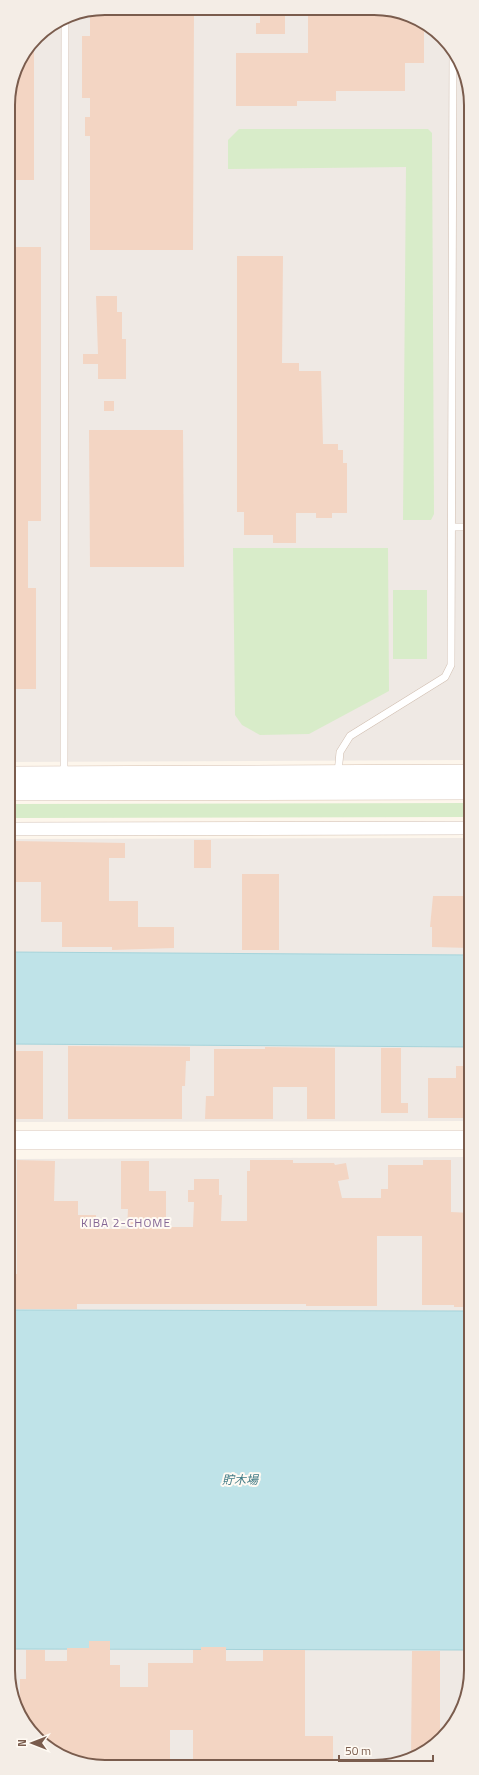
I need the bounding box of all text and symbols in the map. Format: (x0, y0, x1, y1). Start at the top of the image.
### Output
district label: KIBA 2-CHOME (81, 1213, 171, 1232)
water label: 貯木場 (222, 1470, 260, 1489)
north arrow (12, 1723, 52, 1763)
scale bar (339, 1737, 433, 1763)
text: N (14, 1739, 30, 1747)
text: 50 m (345, 1741, 371, 1760)

